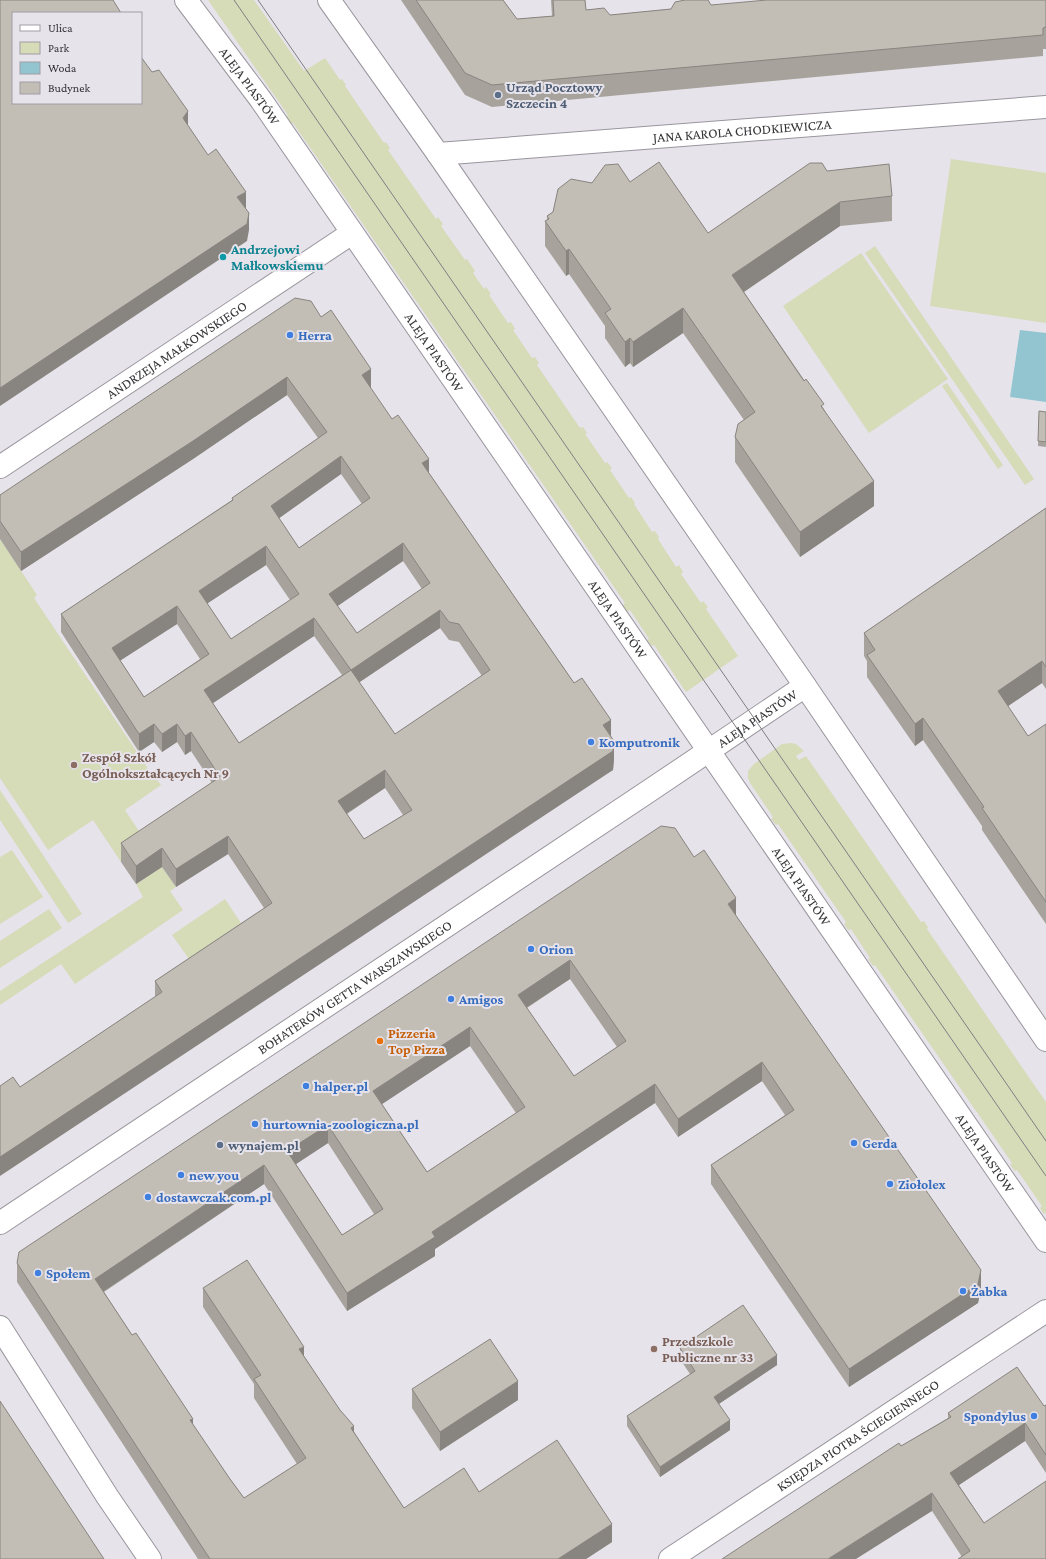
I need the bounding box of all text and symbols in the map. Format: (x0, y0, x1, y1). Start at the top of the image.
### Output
legend (12, 12, 142, 104)
text: Ulica (48, 21, 73, 35)
text: Park (48, 41, 70, 55)
street label: ALEJA PIASTÓW (216, 44, 284, 128)
text: Woda (48, 61, 77, 75)
place label: Urząd Pocztowy Szczecin 4 (506, 79, 602, 111)
text: Budynek (48, 81, 91, 95)
marker: Urząd Pocztowy Szczecin 4 (493, 90, 503, 100)
street label: JANA KAROLA CHODKIEWICZA (650, 116, 832, 146)
place label: Andrzejowi Małkowskiemu (230, 241, 323, 273)
marker: Andrzejowi Małkowskiemu (218, 252, 228, 262)
street label: ANDRZEJA MAŁKOWSKIEGO (103, 297, 250, 402)
street label: ALEJA PIASTÓW (402, 309, 467, 395)
place label: Herra (298, 327, 332, 343)
marker: Herra (285, 330, 295, 340)
street label: ALEJA PIASTÓW (585, 576, 651, 662)
street label: ALEJA PIASTÓW (714, 686, 800, 751)
place label: Komputronik (599, 734, 680, 750)
marker: Komputronik (586, 737, 596, 747)
place label: Zespół Szkół Ogólnokształcących Nr 9 (82, 749, 229, 781)
marker: Zespół Szkół Ogólnokształcących Nr 9 (69, 760, 79, 770)
street label: ALEJA PIASTÓW (769, 843, 835, 929)
street label: BOHATERÓW GETTA WARSZAWSKIEGO (254, 917, 455, 1057)
place label: Orion (539, 941, 574, 957)
marker: Orion (526, 944, 536, 954)
place label: Amigos (458, 991, 504, 1007)
marker: Amigos (446, 994, 456, 1004)
place label: Pizzeria Top Pizza (388, 1025, 445, 1057)
marker: Pizzeria Top Pizza (375, 1036, 385, 1046)
place label: halper.pl (314, 1078, 368, 1094)
marker: halper.pl (301, 1081, 311, 1091)
street label: ALEJA PIASTÓW (953, 1110, 1018, 1196)
place label: hurtownia-zoologiczna.pl (263, 1116, 419, 1132)
marker: hurtownia-zoologiczna.pl (250, 1119, 260, 1129)
place label: Gerda (862, 1135, 897, 1151)
place label: wynajem.pl (227, 1137, 299, 1154)
marker: Gerda (849, 1138, 859, 1148)
marker: wynajem.pl (215, 1140, 225, 1150)
place label: new you (189, 1167, 239, 1183)
marker: new you (176, 1170, 186, 1180)
place label: Ziołolex (898, 1176, 947, 1192)
marker: Ziołolex (885, 1179, 895, 1189)
place label: dostawczak.com.pl (156, 1189, 271, 1205)
marker: dostawczak.com.pl (143, 1192, 153, 1202)
place label: Społem (46, 1265, 91, 1281)
marker: Społem (33, 1268, 43, 1278)
place label: Żabka (971, 1283, 1008, 1299)
marker: Żabka (958, 1286, 968, 1296)
place label: Przedszkole Publiczne nr 33 (662, 1333, 753, 1365)
marker: Przedszkole Publiczne nr 33 (649, 1344, 659, 1354)
street label: KSIĘDZA PIOTRA ŚCIEGIENNEGO (774, 1376, 942, 1494)
place label: Spondylus (964, 1408, 1026, 1424)
marker: Spondylus (1029, 1411, 1039, 1421)

